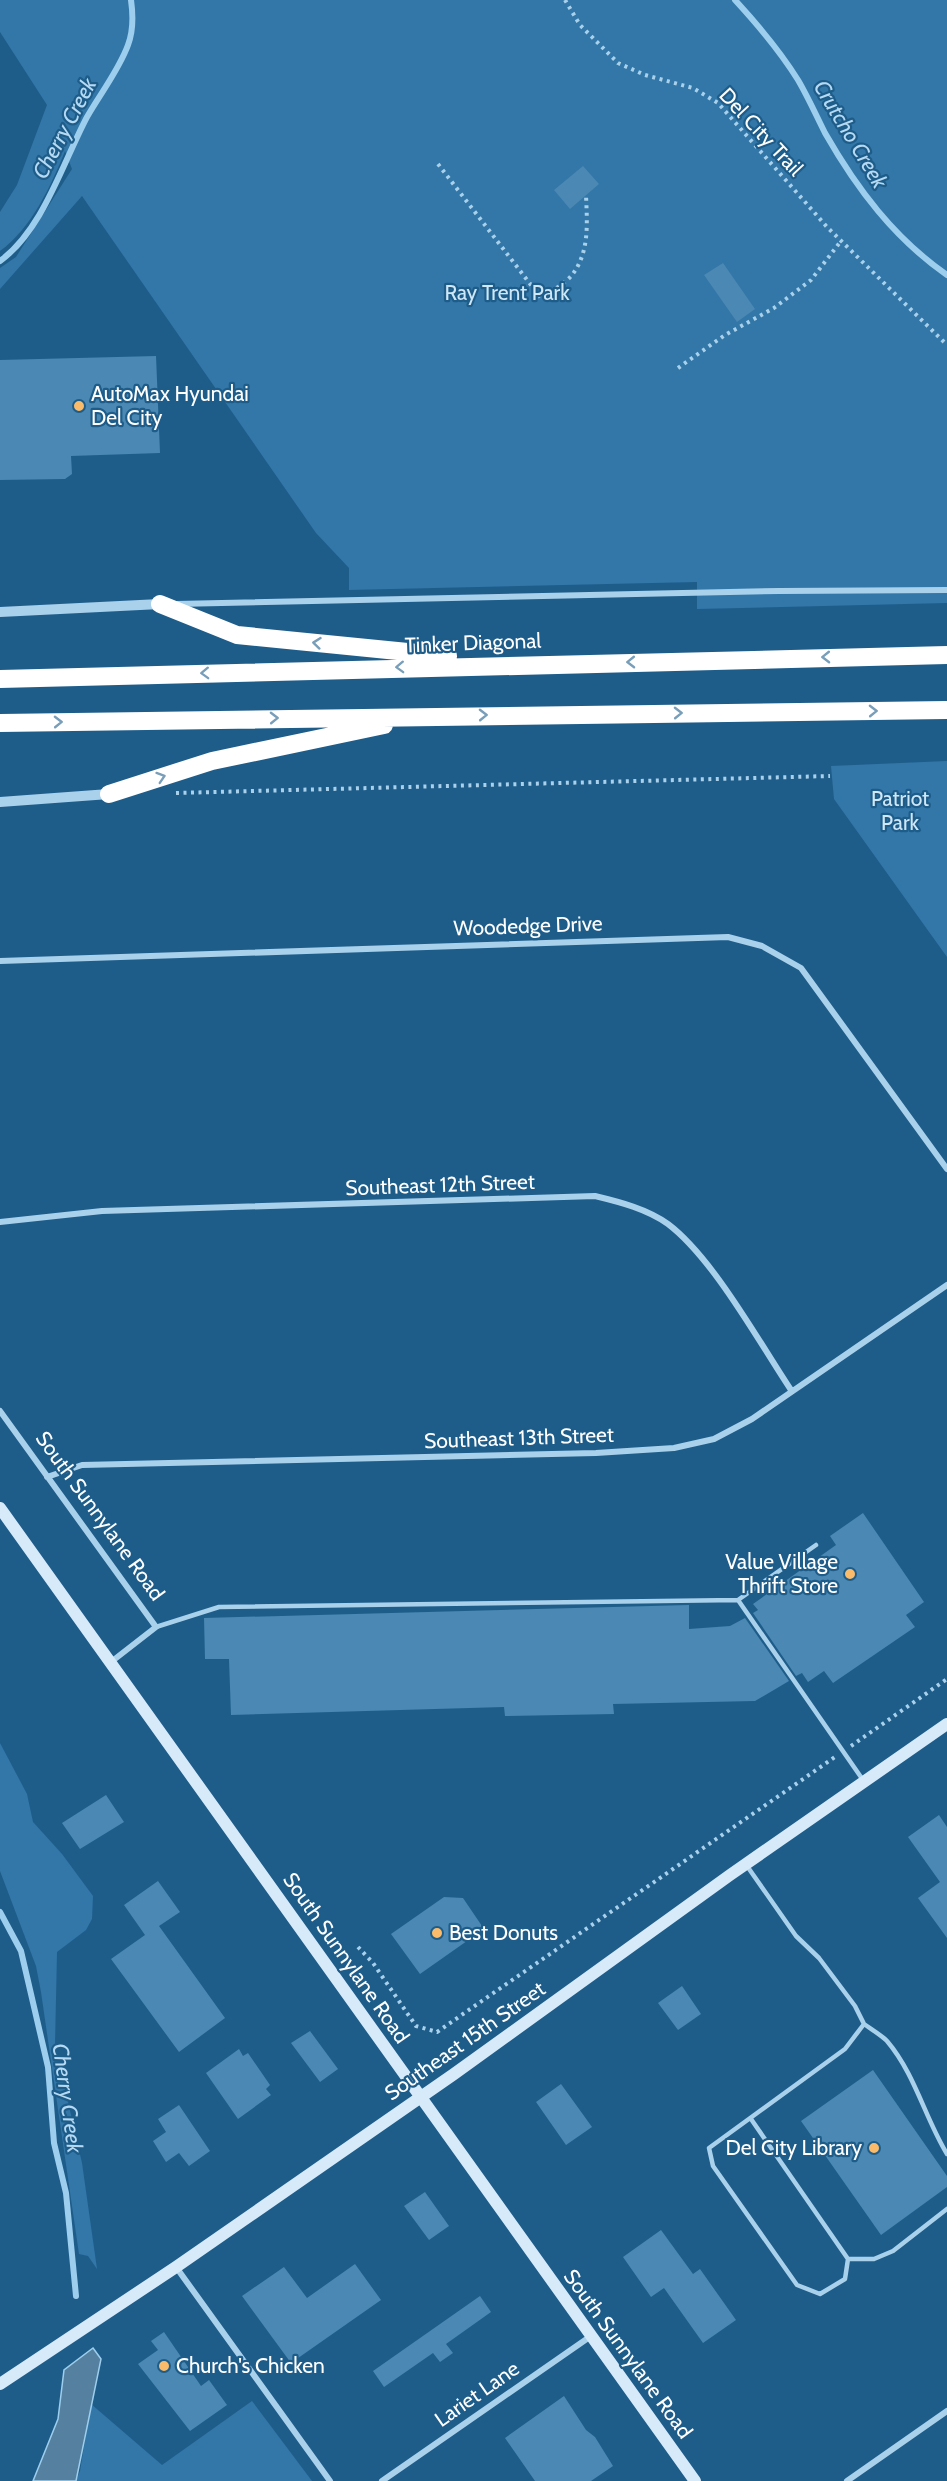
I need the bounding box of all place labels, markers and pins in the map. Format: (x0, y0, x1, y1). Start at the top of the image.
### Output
place label: AutoMax Hyundai Del City (91, 381, 249, 430)
marker: AutoMax Hyundai Del City (72, 399, 86, 413)
place label: Value Village Thrift Store (725, 1549, 838, 1598)
marker: Value Village Thrift Store (843, 1567, 857, 1581)
place label: Best Donuts (449, 1920, 558, 1945)
marker: Best Donuts (430, 1926, 444, 1940)
place label: Del City Library (726, 2135, 862, 2160)
marker: Del City Library (867, 2141, 881, 2155)
place label: Church's Chicken (176, 2353, 325, 2378)
marker: Church's Chicken (157, 2359, 171, 2373)

